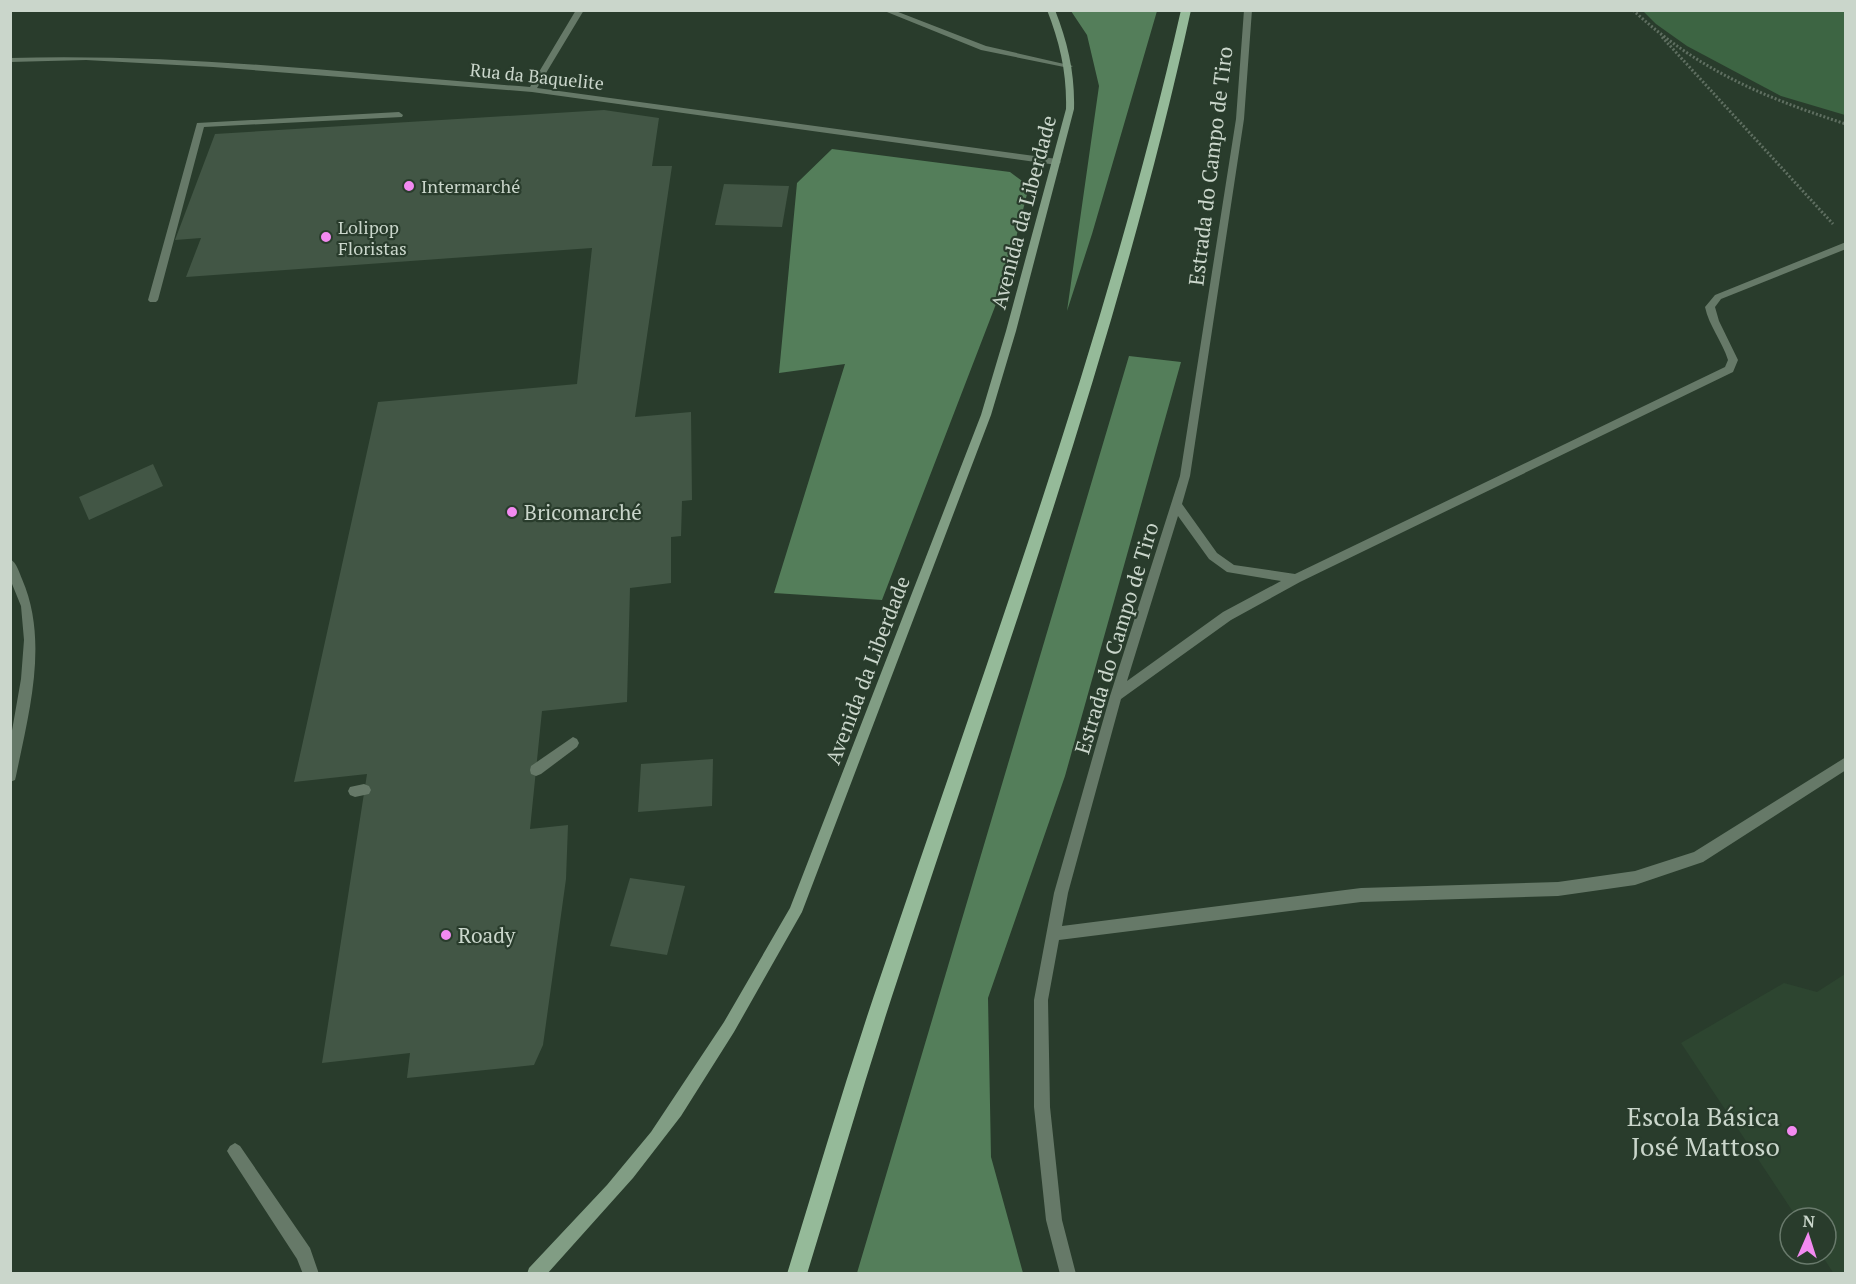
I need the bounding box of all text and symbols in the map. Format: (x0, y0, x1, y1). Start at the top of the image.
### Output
street label: Estrada do Campo de Tiro (1181, 45, 1239, 287)
street label: Rua da Baquelite (469, 57, 605, 95)
street label: Avenida da Liberdade (984, 112, 1062, 312)
place label: Intermarché (421, 174, 520, 198)
marker: Intermarché (402, 179, 416, 193)
place label: Lolipop Floristas (338, 215, 407, 260)
marker: Lolipop Floristas (319, 230, 333, 244)
place label: Bricomarché (524, 498, 642, 526)
marker: Bricomarché (505, 505, 519, 519)
street label: Estrada do Campo de Tiro (1067, 519, 1165, 757)
street label: Avenida da Liberdade (818, 572, 916, 768)
place label: Roady (458, 921, 516, 949)
marker: Roady (439, 928, 453, 942)
place label: Escola Básica José Mattoso (1627, 1099, 1780, 1163)
marker: Escola Básica José Mattoso (1785, 1124, 1799, 1138)
north arrow (1778, 1206, 1838, 1266)
text: N (1802, 1210, 1815, 1232)

